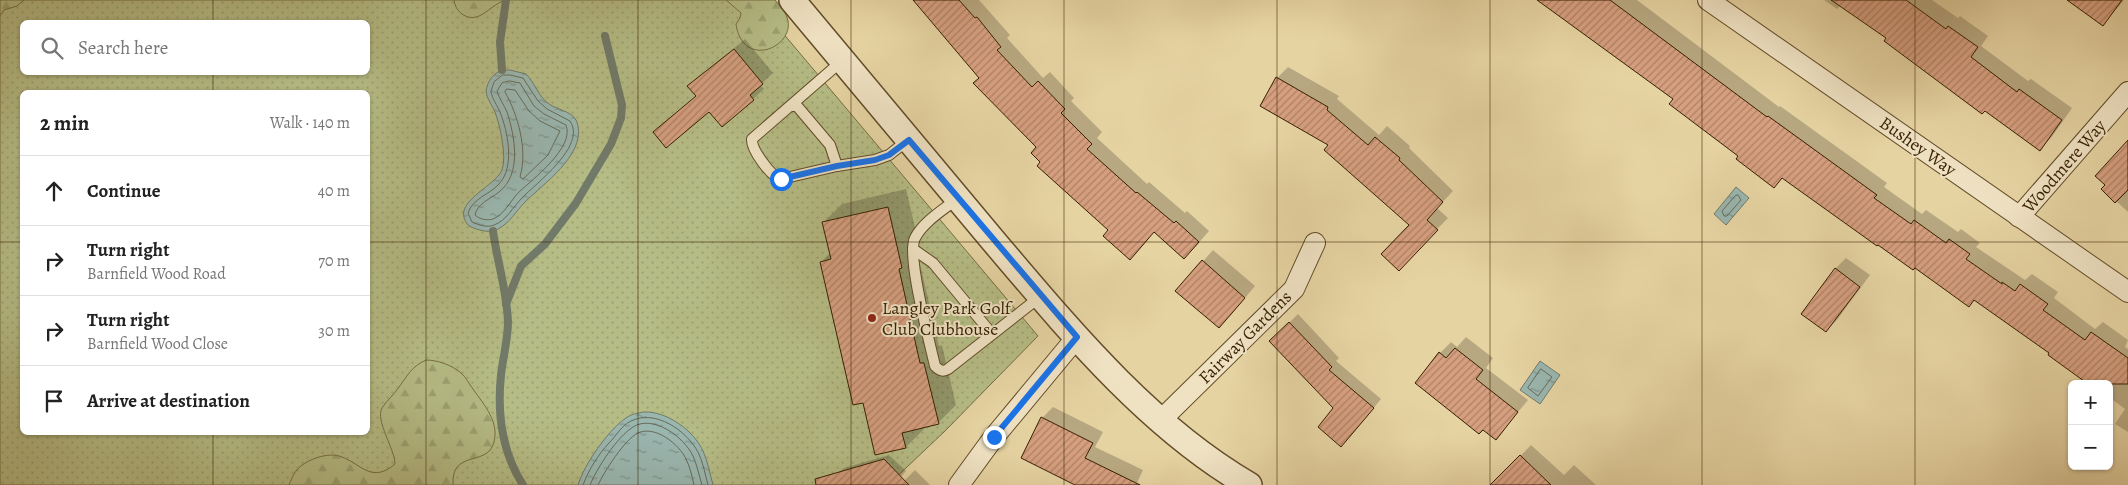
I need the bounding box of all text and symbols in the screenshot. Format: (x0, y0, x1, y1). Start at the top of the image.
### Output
search box (20, 20, 370, 75)
icon: search (38, 34, 66, 62)
text: Search here (78, 35, 168, 61)
text: 2 min (40, 109, 89, 137)
street label: Bushey Way (1875, 111, 1962, 182)
text: Walk · 140 m (270, 112, 350, 134)
street label: Woodmere Way (2016, 114, 2112, 218)
route start (770, 168, 793, 191)
icon: ahead (40, 177, 68, 205)
text: Continue (87, 178, 161, 204)
text: 40 m (318, 180, 350, 202)
text: Turn right (87, 237, 169, 263)
icon: right (40, 247, 68, 275)
text: 70 m (318, 250, 350, 272)
text: Barnfield Wood Road (87, 263, 226, 285)
street label: Fairway Gardens (1193, 285, 1297, 389)
place label: Langley Park Golf Club Clubhouse (882, 296, 1014, 341)
text: Turn right (87, 307, 169, 333)
marker: Langley Park Golf Club Clubhouse (866, 312, 878, 324)
icon: right (40, 317, 68, 345)
text: 30 m (318, 320, 350, 342)
text: Barnfield Wood Close (87, 333, 228, 355)
map controls (2068, 380, 2113, 470)
button: + (2068, 380, 2113, 425)
icon: arrive (40, 387, 68, 415)
text: Arrive at destination (87, 388, 250, 414)
button: − (2068, 425, 2113, 470)
route end (983, 426, 1006, 449)

